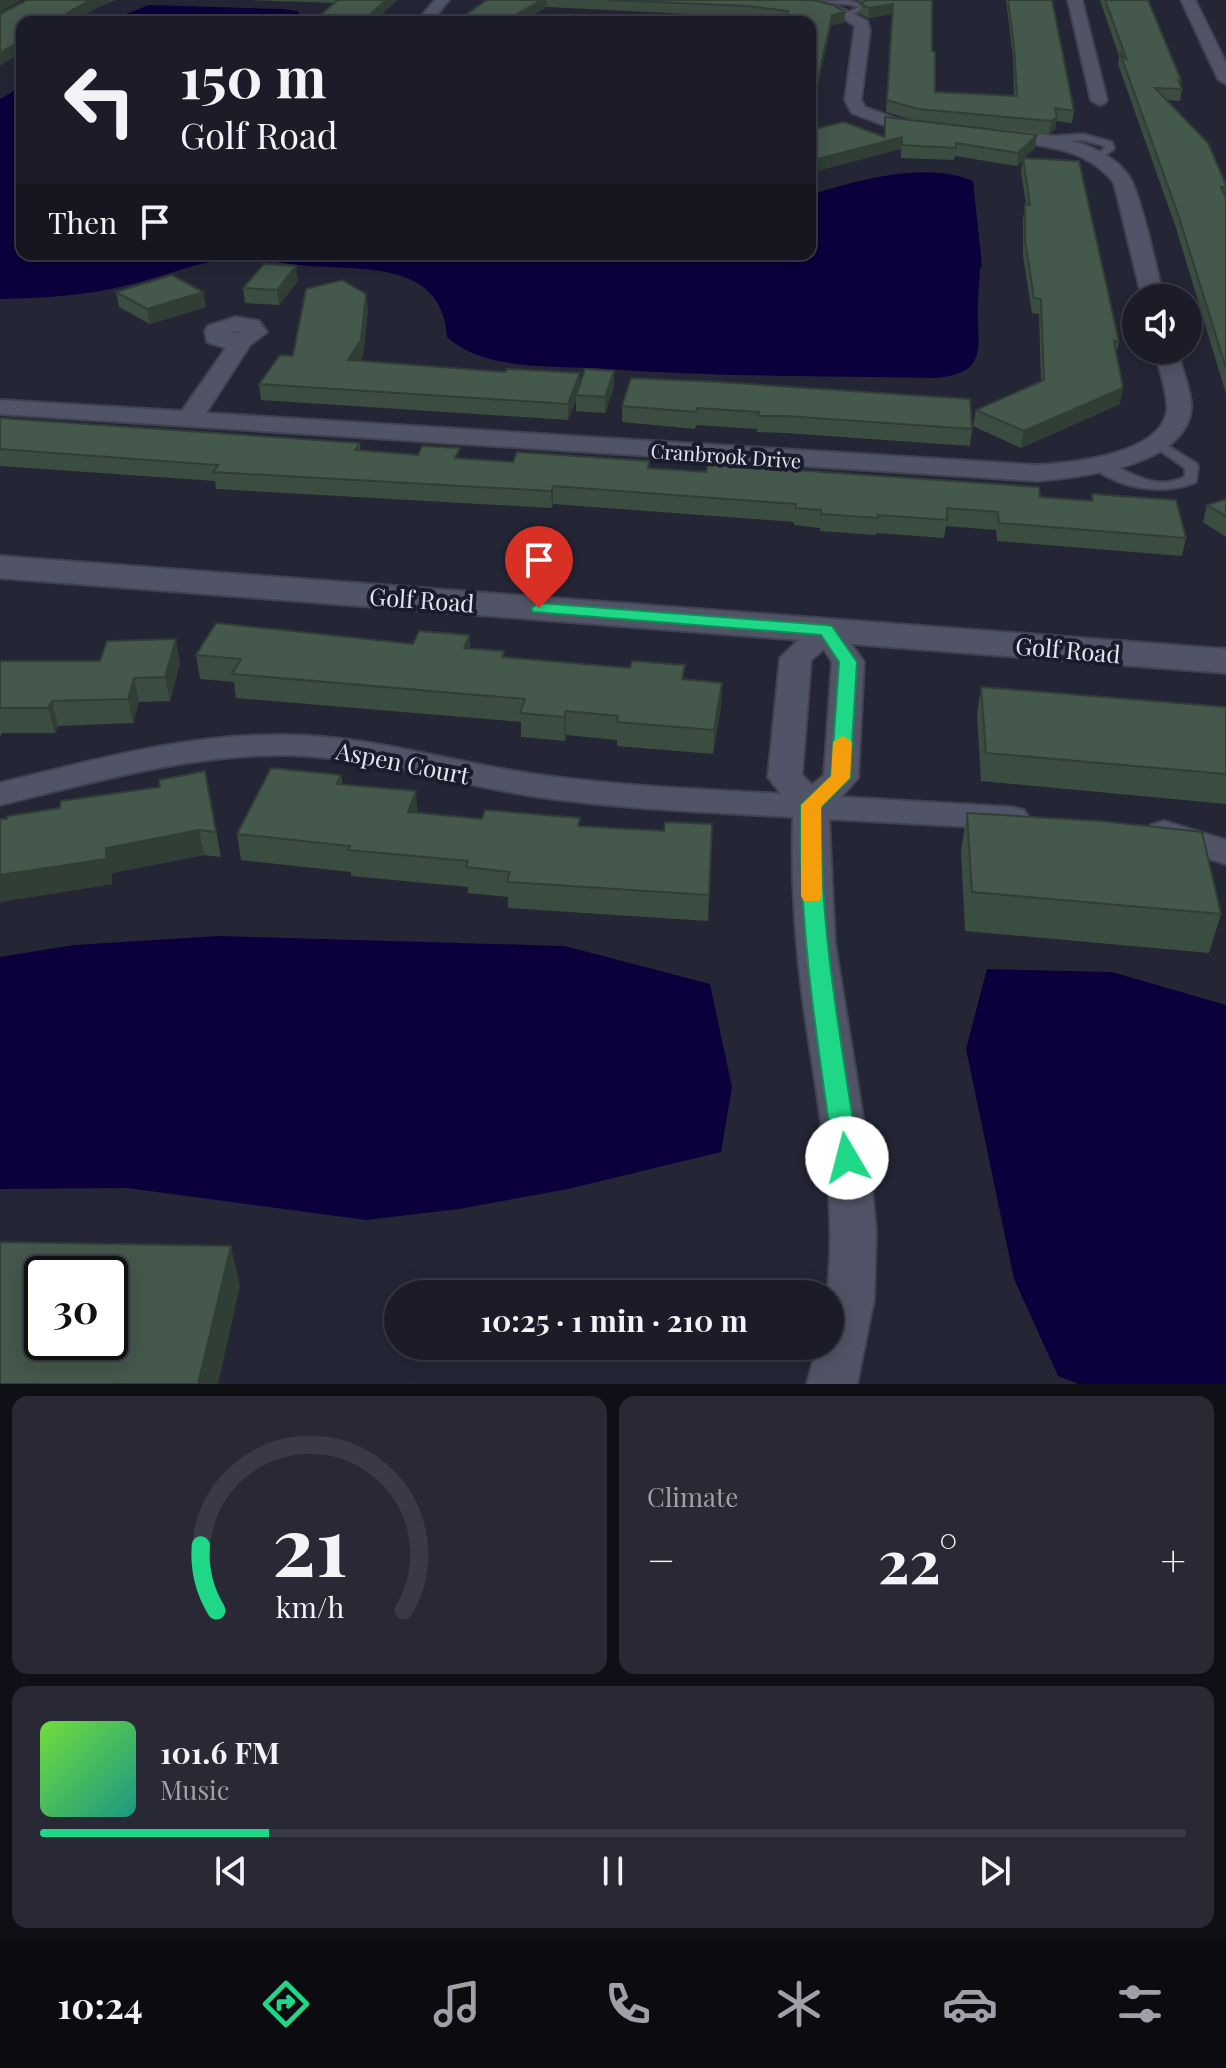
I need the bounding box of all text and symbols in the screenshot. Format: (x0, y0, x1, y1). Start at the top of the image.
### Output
text: 150 m (180, 38, 326, 113)
icon: left (48, 48, 152, 152)
text: Golf Road (180, 110, 338, 158)
icon: arrive (133, 200, 177, 244)
text: Then (48, 202, 117, 242)
map controls (1122, 284, 1202, 364)
button: sound (1122, 284, 1202, 364)
street label: Cranbrook Drive (650, 436, 802, 474)
pin (505, 526, 573, 608)
icon: arrive (517, 538, 561, 582)
street label: Golf Road (368, 579, 476, 619)
street label: Golf Road (1014, 628, 1122, 670)
street label: Aspen Court (333, 733, 473, 791)
position arrow (805, 1116, 889, 1200)
speed limit sign: 30 (24, 1256, 128, 1360)
text: 10:25 · 1 min · 210 m (480, 1300, 748, 1340)
text: Climate (647, 1479, 738, 1514)
text: 21 (272, 1487, 347, 1598)
text: 22° (878, 1519, 958, 1599)
text: − (647, 1529, 675, 1588)
text: + (1160, 1529, 1186, 1588)
text: km/h (275, 1587, 344, 1625)
text: 101.6 FM (160, 1732, 280, 1772)
text: Music (160, 1772, 229, 1807)
icon: previous (209, 1849, 253, 1893)
icon: pause (591, 1849, 635, 1893)
icon: next (973, 1849, 1017, 1893)
icon: directions (258, 1976, 314, 2032)
icon: music (429, 1976, 485, 2032)
icon: phone (600, 1976, 656, 2032)
icon: climate (771, 1976, 827, 2032)
icon: car (942, 1976, 998, 2032)
icon: filters (1112, 1976, 1168, 2032)
text: 10:24 (57, 1980, 143, 2028)

